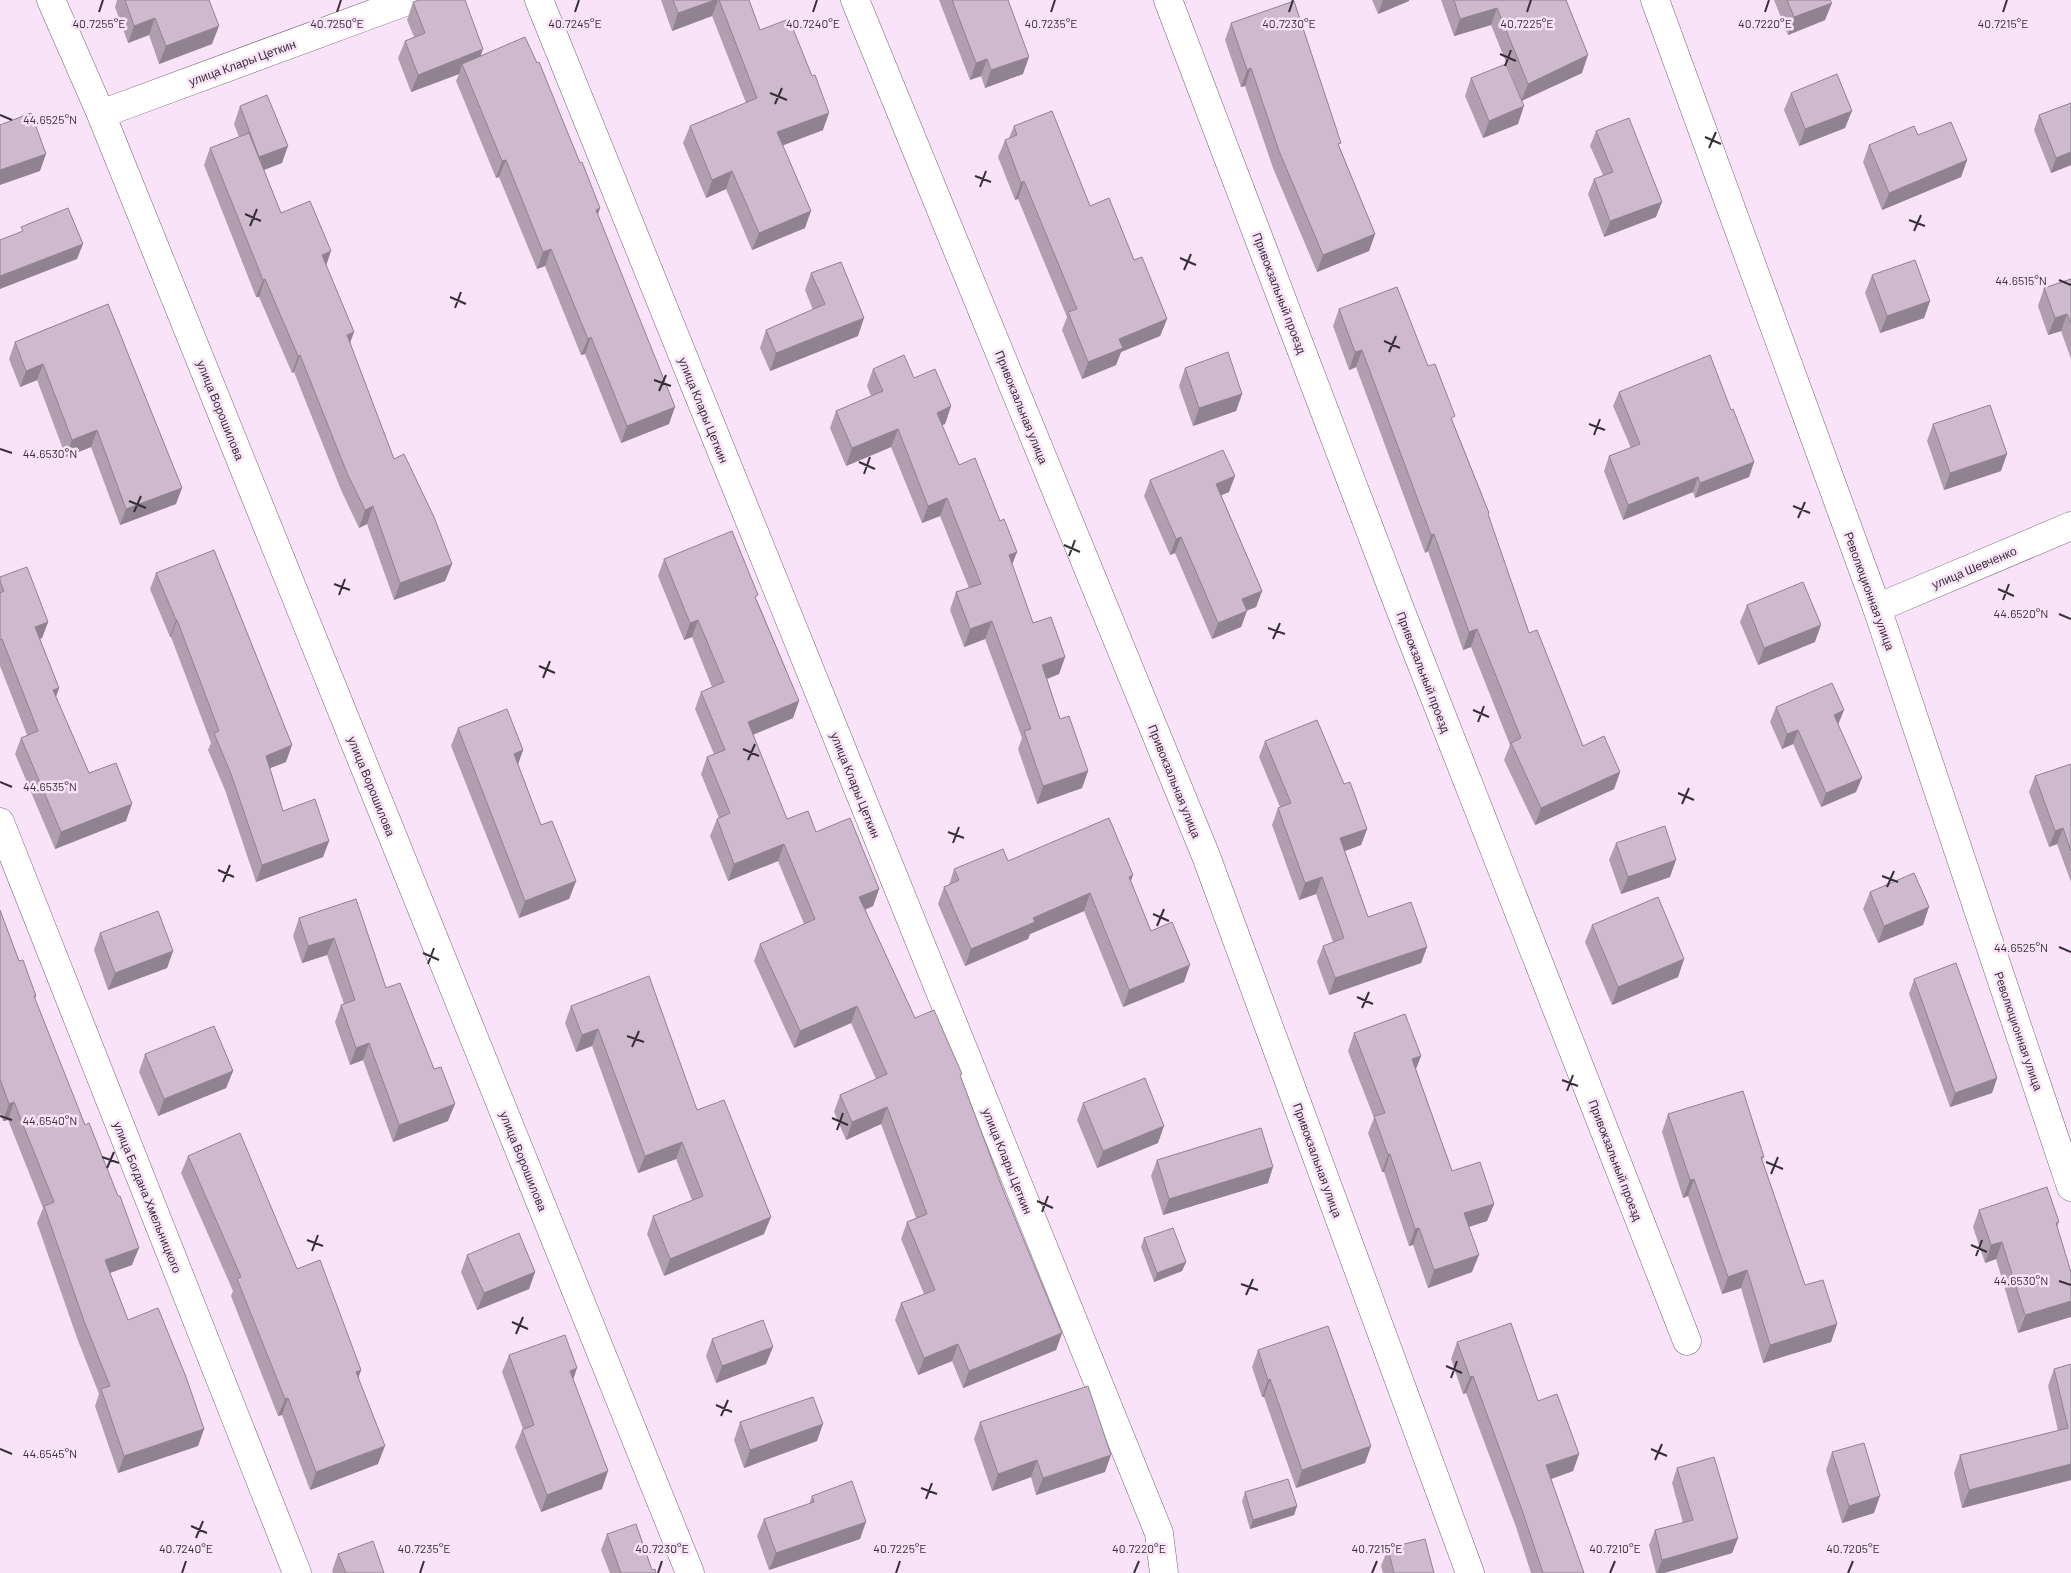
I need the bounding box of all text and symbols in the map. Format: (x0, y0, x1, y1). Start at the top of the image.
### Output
text: 40.7255°E (72, 16, 126, 30)
text: 40.7250°E (310, 16, 364, 30)
text: 40.7245°E (548, 16, 602, 30)
text: 40.7240°E (786, 16, 840, 30)
text: 40.7235°E (1025, 16, 1077, 30)
text: 40.7230°E (1262, 16, 1316, 30)
text: 40.7225°E (1500, 16, 1554, 30)
text: 40.7220°E (1738, 16, 1792, 30)
text: 40.7215°E (1978, 16, 2028, 30)
street label: улица Клары Цеткин (187, 36, 298, 89)
text: 44.6525°N (23, 112, 77, 126)
street label: Привокзальный проезд (1249, 230, 1310, 356)
text: 44.6515°N (1995, 273, 2047, 287)
street label: Привокзальная улица (992, 348, 1051, 466)
street label: улица Клары Цеткин (675, 355, 732, 465)
street label: улица Ворошилова (194, 358, 248, 463)
text: 44.6530°N (23, 446, 77, 460)
street label: Революционная улица (1841, 530, 1898, 653)
street label: улица Шевченко (1930, 543, 2019, 592)
text: 44.6520°N (1994, 606, 2048, 620)
street label: Привокзальный проезд (1393, 609, 1454, 735)
street label: Привокзальная улица (1145, 722, 1204, 840)
street label: улица Клары Цеткин (827, 730, 884, 840)
street label: улица Ворошилова (345, 734, 399, 839)
text: 44.6535°N (23, 779, 77, 793)
text: 44.6525°N (1994, 940, 2048, 954)
street label: Революционная улица (1991, 970, 2046, 1093)
street label: Привокзальный проезд (1585, 1097, 1646, 1223)
street label: Привокзальная улица (1290, 1101, 1345, 1220)
street label: улица Клары Цеткин (979, 1106, 1036, 1216)
street label: улица Ворошилова (497, 1109, 551, 1214)
text: 44.6540°N (23, 1113, 78, 1127)
street label: улица Богдана Хмельницкого (110, 1119, 185, 1275)
text: 44.6530°N (1994, 1273, 2048, 1287)
text: 44.6545°N (23, 1446, 77, 1460)
text: 40.7240°E (159, 1541, 213, 1555)
text: 40.7235°E (398, 1541, 450, 1555)
text: 40.7230°E (635, 1541, 689, 1555)
text: 40.7225°E (873, 1541, 927, 1555)
text: 40.7220°E (1112, 1541, 1166, 1555)
text: 40.7215°E (1352, 1541, 1402, 1555)
text: 40.7210°E (1589, 1541, 1641, 1555)
text: 40.7205°E (1826, 1541, 1880, 1555)

